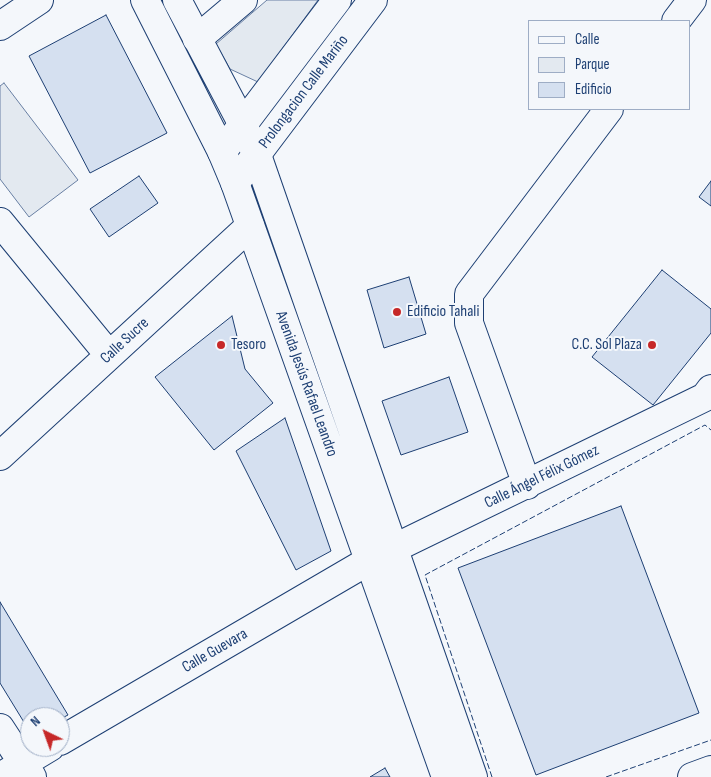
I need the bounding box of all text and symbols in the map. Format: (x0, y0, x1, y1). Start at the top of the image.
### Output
legend (528, 20, 691, 110)
text: Calle (575, 30, 599, 49)
street label: Prolongacion Calle Mariño (255, 31, 353, 153)
text: Parque (575, 55, 610, 74)
text: Edificio (575, 80, 612, 99)
place label: Edificio Tahali (407, 302, 480, 322)
marker: Edificio Tahali (391, 306, 403, 318)
street label: Avenida Jesús Rafael Leandro (271, 309, 341, 459)
street label: Calle Sucre (97, 314, 153, 368)
place label: Tesoro (231, 335, 266, 355)
place label: C.C. Sol Plaza (572, 335, 642, 355)
marker: Tesoro (215, 339, 227, 351)
marker: C.C. Sol Plaza (646, 339, 658, 351)
street label: Calle Ángel Félix Gómez (482, 441, 602, 513)
street label: Calle Guevara (179, 625, 251, 677)
north arrow (20, 707, 70, 757)
text: N (27, 712, 44, 730)

